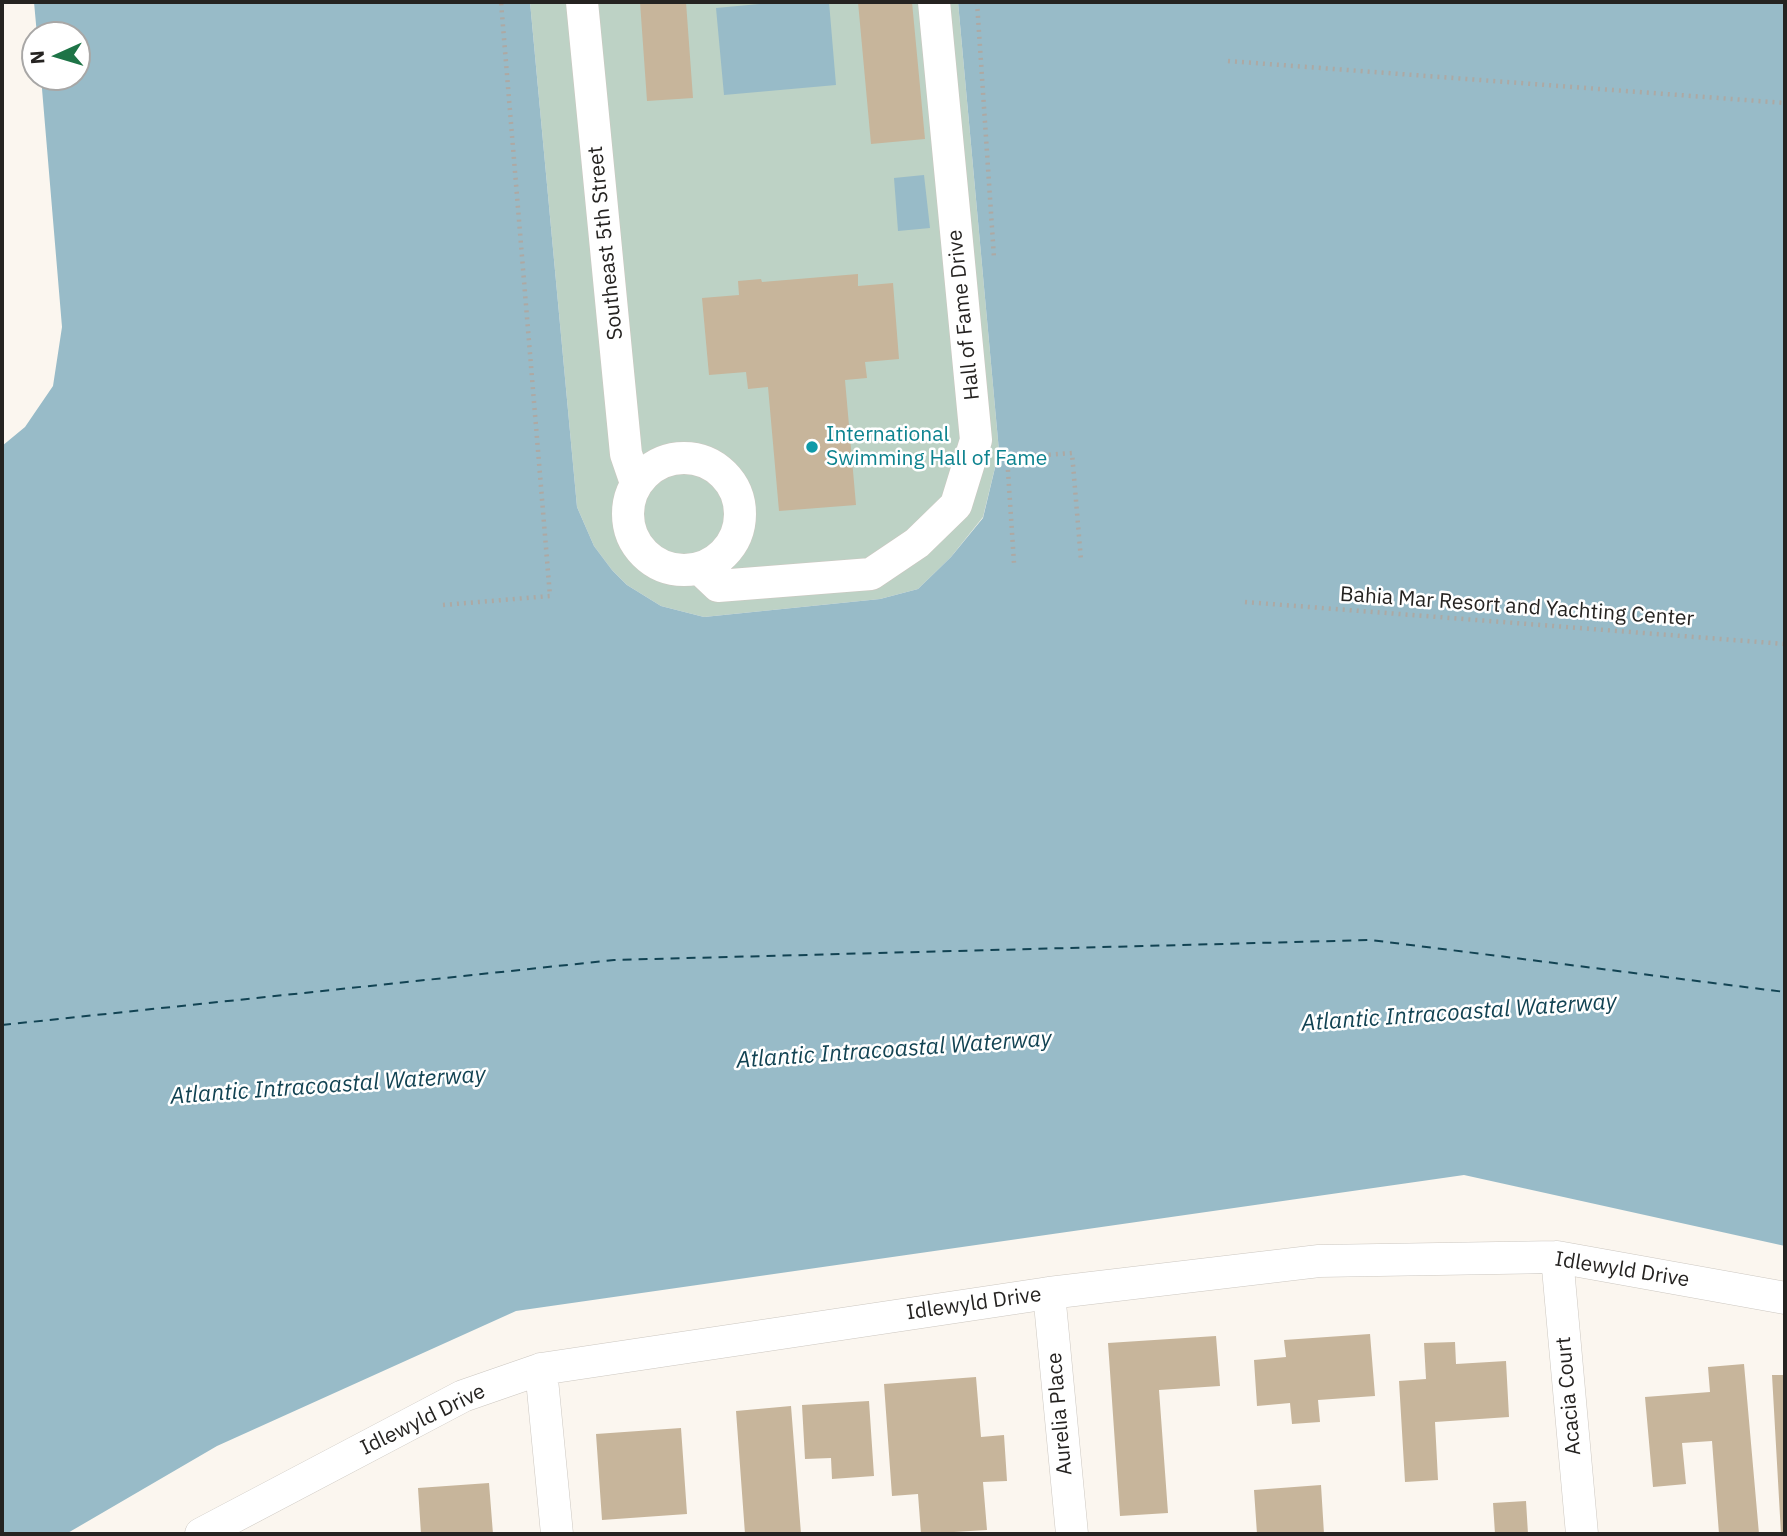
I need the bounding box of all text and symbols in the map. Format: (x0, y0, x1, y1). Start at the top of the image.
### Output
north arrow (21, 21, 91, 91)
text: N (25, 50, 49, 65)
street label: Southeast 5th Street (583, 145, 629, 341)
street label: Hall of Fame Drive (943, 228, 985, 402)
place label: International Swimming Hall of Fame (826, 422, 1047, 472)
marker: International Swimming Hall of Fame (804, 439, 820, 455)
street label: Bahia Mar Resort and Yachting Center (1339, 582, 1695, 632)
water label: Atlantic Intracoastal Waterway (1300, 988, 1618, 1038)
water label: Atlantic Intracoastal Waterway (735, 1025, 1053, 1075)
water label: Atlantic Intracoastal Waterway (169, 1061, 487, 1111)
street label: Idlewyld Drive (1553, 1247, 1691, 1293)
street label: Idlewyld Drive (905, 1282, 1043, 1326)
street label: Acacia Court (1551, 1336, 1587, 1456)
street label: Aurelia Place (1042, 1352, 1078, 1476)
street label: Idlewyld Drive (356, 1379, 490, 1461)

